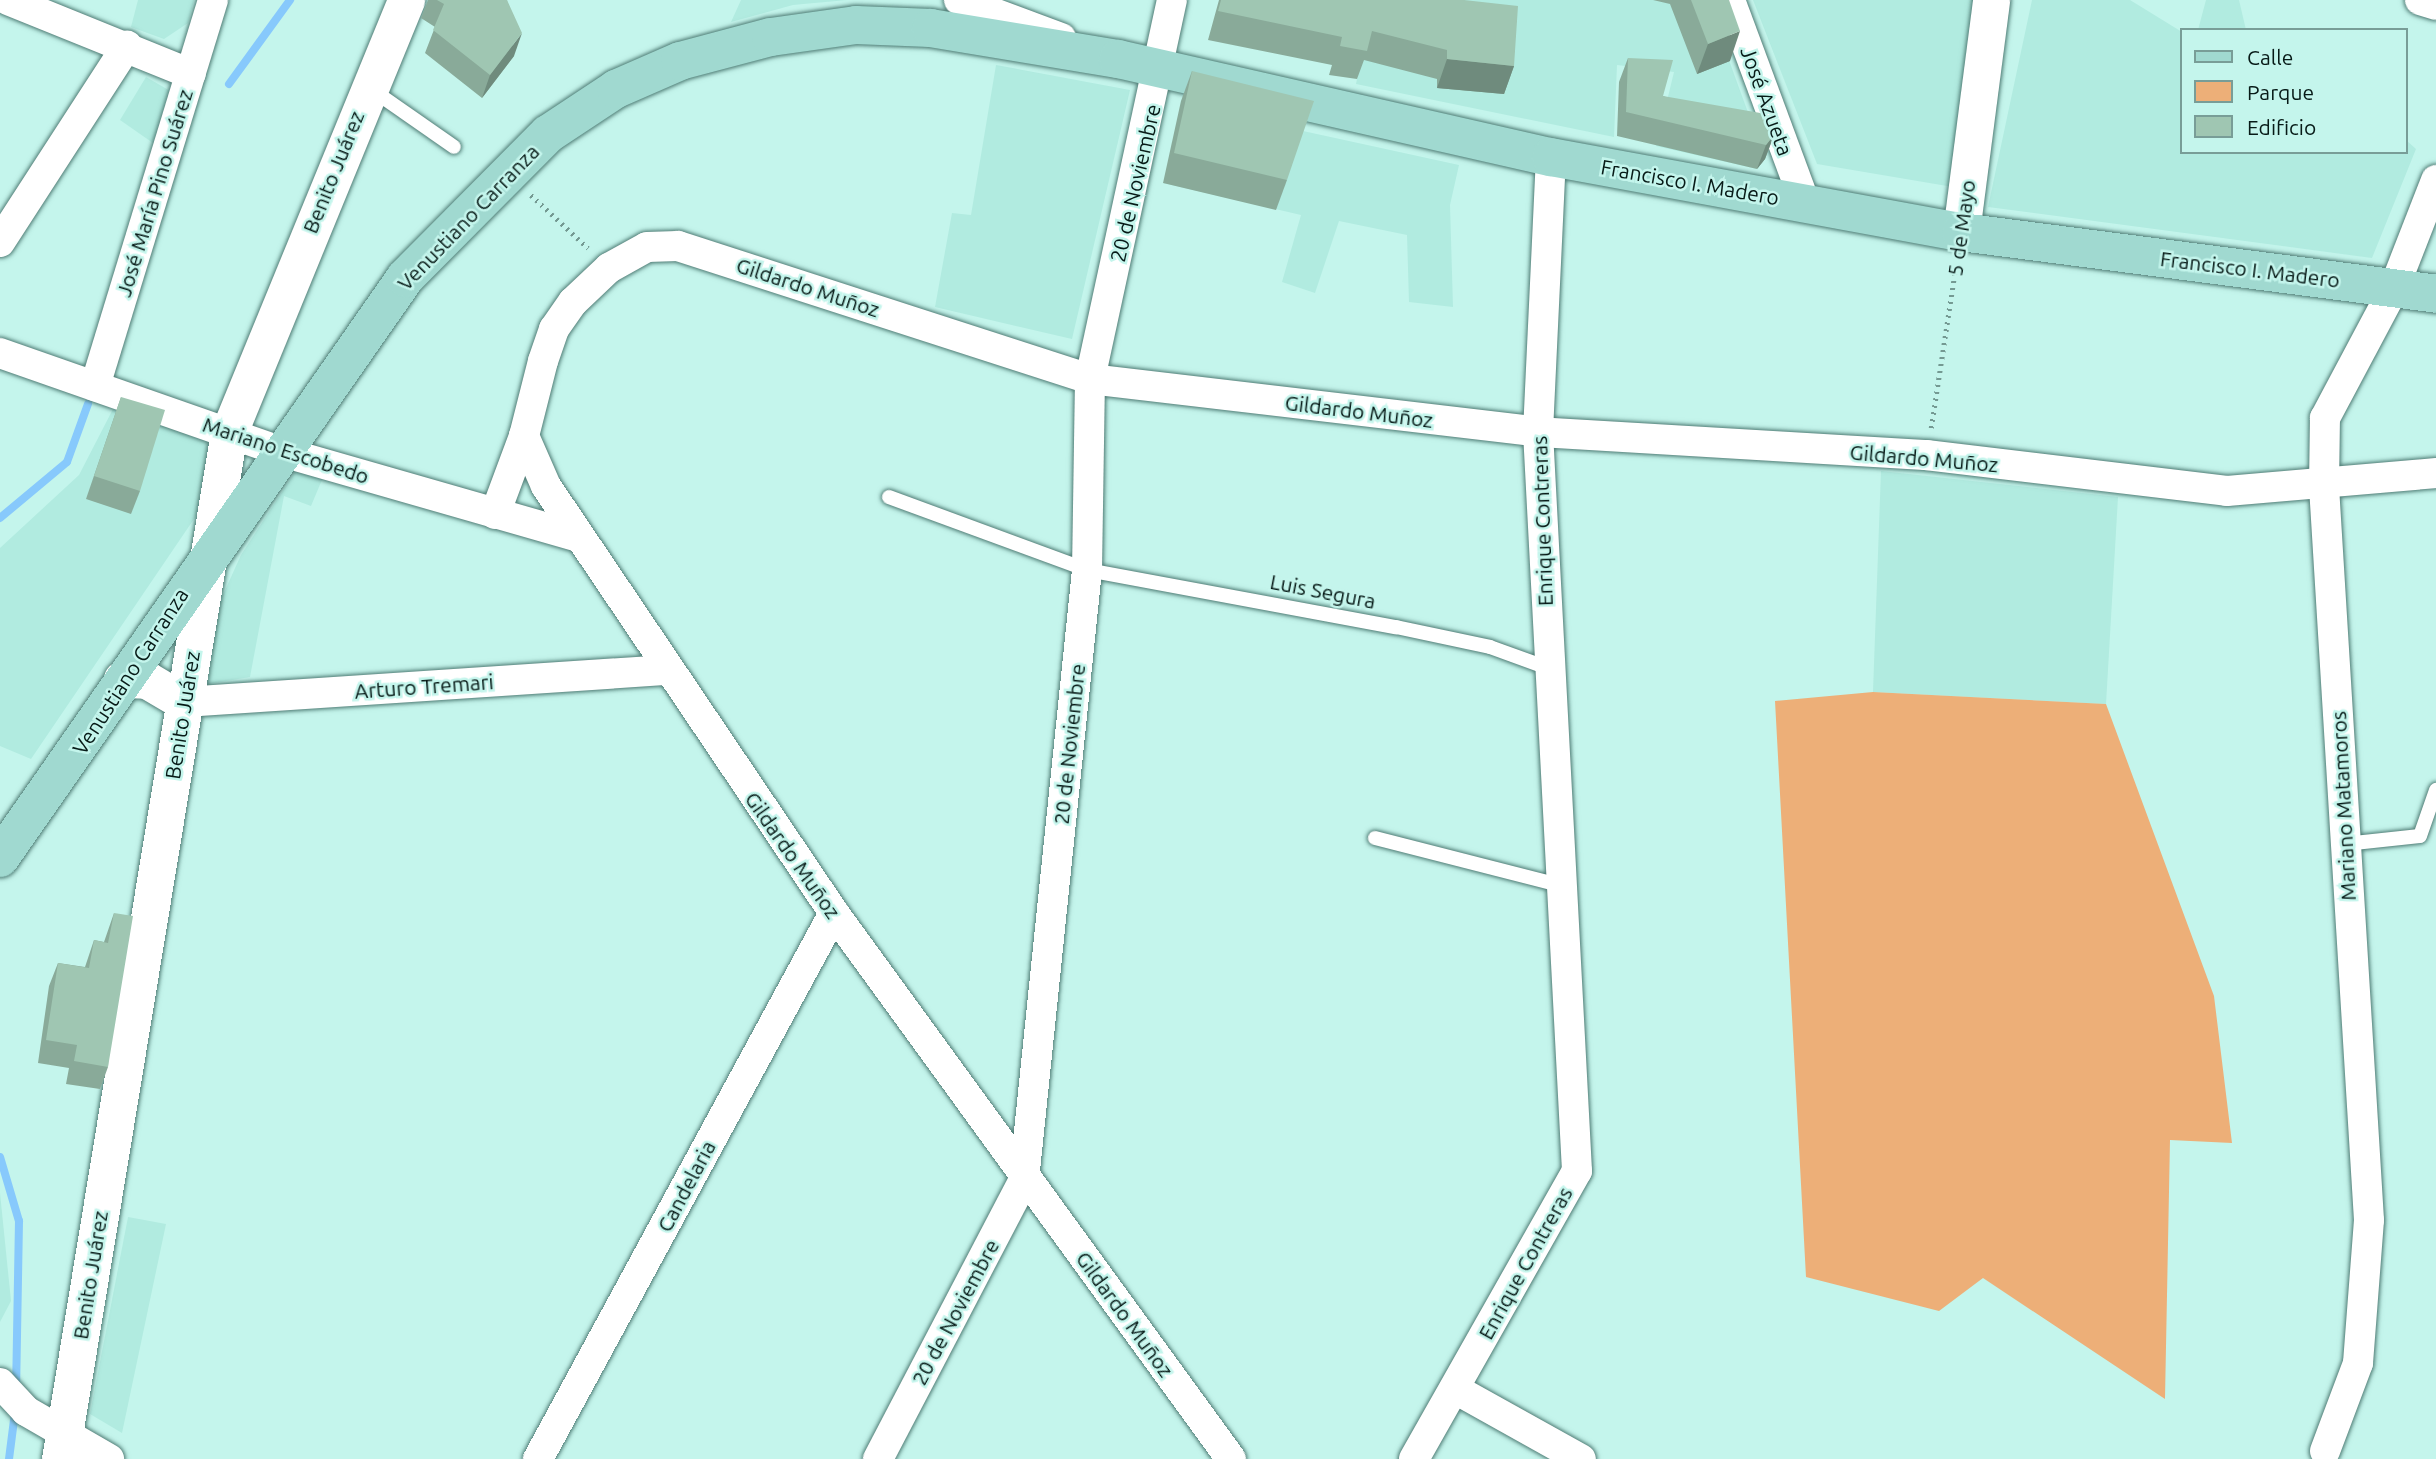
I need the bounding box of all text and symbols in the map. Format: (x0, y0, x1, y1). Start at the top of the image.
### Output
legend (2180, 28, 2408, 154)
street label: José Azueta (1736, 43, 1798, 159)
text: Calle (2247, 45, 2293, 69)
text: Parque (2247, 80, 2314, 104)
street label: José María Pino Suárez (110, 86, 198, 300)
street label: 20 de Noviembre (1105, 102, 1165, 264)
street label: Benito Juárez (297, 107, 369, 237)
text: Edificio (2247, 115, 2316, 139)
street label: Venustiano Carranza (392, 139, 544, 295)
street label: Francisco I. Madero (1599, 154, 1781, 210)
street label: 5 de Mayo (1942, 178, 1980, 278)
street label: Francisco I. Madero (2159, 245, 2341, 293)
street label: Gildardo Muñoz (733, 252, 883, 322)
street label: Gildardo Muñoz (1284, 389, 1434, 433)
street label: Mariano Escobedo (200, 411, 372, 489)
street label: Enrique Contreras (1526, 435, 1558, 607)
street label: Gildardo Muñoz (1849, 439, 1999, 477)
street label: Luis Segura (1268, 568, 1378, 614)
street label: Venustiano Carranza (67, 583, 193, 759)
street label: Benito Juárez (159, 649, 205, 781)
street label: 20 de Noviembre (1048, 662, 1090, 826)
street label: Arturo Tremari (354, 669, 494, 703)
street label: Mariano Matamoros (2325, 711, 2361, 901)
street label: Gildardo Muñoz (740, 787, 846, 923)
street label: Candelaria (651, 1136, 721, 1236)
street label: Enrique Contreras (1473, 1182, 1577, 1344)
street label: Benito Juárez (67, 1209, 113, 1341)
street label: 20 de Noviembre (906, 1235, 1004, 1389)
street label: Gildardo Muñoz (1071, 1246, 1179, 1382)

